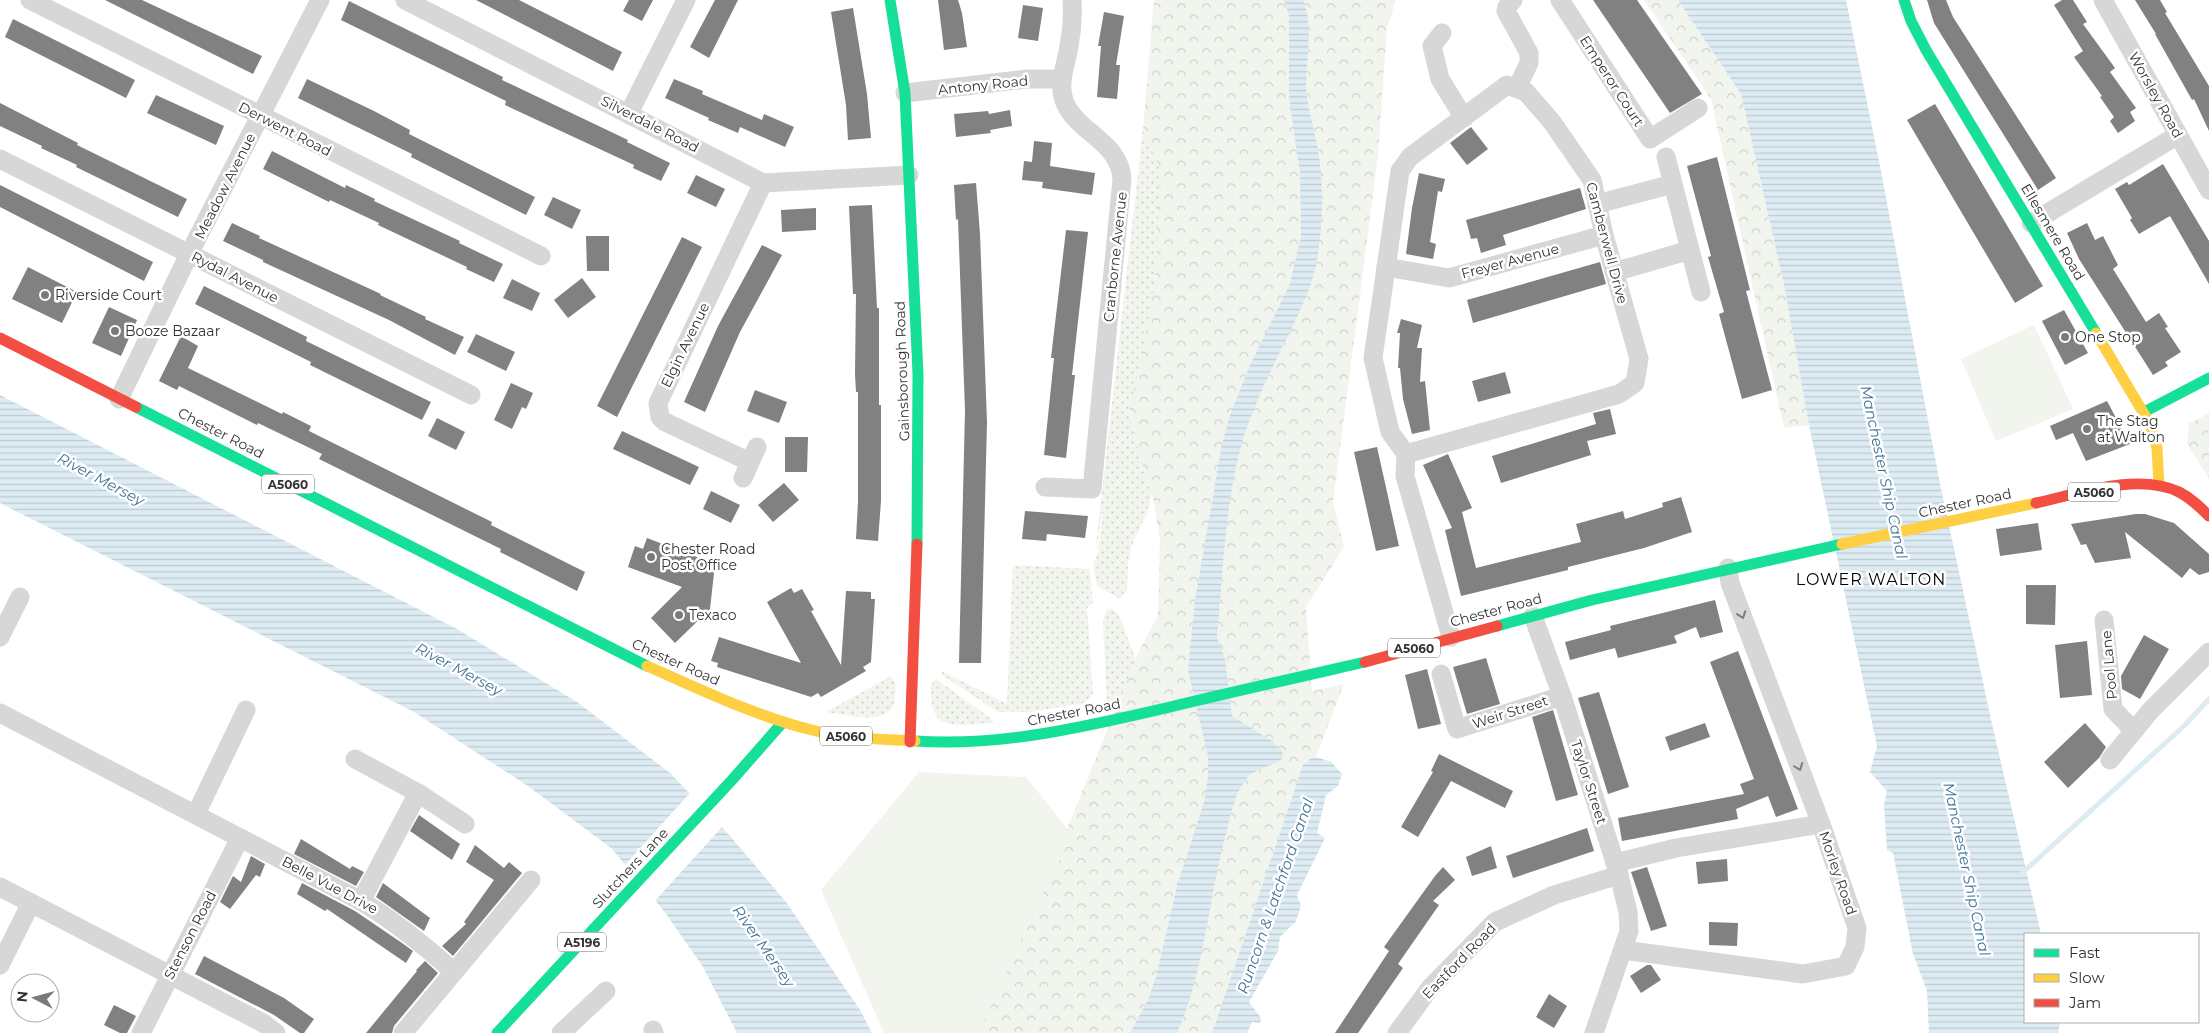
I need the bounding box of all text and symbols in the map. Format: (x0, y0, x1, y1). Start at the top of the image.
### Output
street label: Emperor Court (1576, 32, 1648, 130)
street label: Worsley Road (2125, 49, 2187, 141)
street label: Antony Road (937, 71, 1029, 99)
street label: Silverdale Road (598, 92, 702, 156)
street label: Derwent Road (236, 98, 334, 160)
street label: Meadow Avenue (190, 130, 260, 242)
street label: Camberwell Drive (1582, 180, 1632, 306)
street label: Ellesmere Road (2017, 180, 2089, 284)
street label: Cranborne Avenue (1099, 191, 1131, 323)
street label: Freyer Avenue (1459, 239, 1561, 283)
street label: Rydal Avenue (188, 247, 282, 307)
place label: Riverside Court (55, 286, 162, 304)
marker: Riverside Court (39, 289, 51, 301)
street label: Elgin Avenue (657, 299, 713, 391)
street label: Gainsborough Road (891, 301, 913, 441)
place label: Booze Bazaar (125, 322, 221, 340)
marker: Booze Bazaar (109, 325, 121, 337)
place label: One Stop (2075, 328, 2141, 346)
marker: One Stop (2059, 331, 2071, 343)
water label: Manchester Ship Canal (1856, 384, 1912, 560)
street label: Chester Road (175, 404, 267, 462)
place label: The Stag at Walton (2097, 412, 2165, 446)
marker: The Stag at Walton (2081, 423, 2093, 435)
water label: River Mersey (54, 448, 148, 510)
road number: A5060 (262, 474, 314, 494)
road number: A5060 (2068, 482, 2120, 502)
street label: Chester Road (1917, 484, 2013, 522)
place label: Chester Road Post Office (661, 540, 755, 574)
marker: Chester Road Post Office (645, 551, 657, 563)
district label: LOWER WALTON (1796, 570, 1946, 589)
street label: Chester Road (1448, 589, 1544, 631)
place label: Texaco (689, 606, 737, 624)
marker: Texaco (673, 609, 685, 621)
one-way arrow (1736, 610, 1746, 618)
street label: Pool Lane (2097, 630, 2121, 700)
street label: Chester Road (629, 635, 723, 689)
water label: River Mersey (412, 638, 506, 700)
road number: A5060 (1388, 638, 1440, 658)
street label: Weir Street (1470, 691, 1550, 733)
street label: Chester Road (1026, 694, 1122, 730)
road number: A5060 (820, 726, 872, 746)
street label: Taylor Street (1567, 738, 1611, 827)
one-way arrow (1793, 762, 1803, 770)
water label: Manchester Ship Canal (1939, 781, 1995, 957)
water label: Runcorn & Latchford Canal (1233, 796, 1317, 996)
street label: Slutchers Lane (588, 824, 672, 912)
street label: Morley Road (1815, 829, 1861, 917)
street label: Belle Vue Drive (279, 852, 381, 918)
street label: Stenson Road (160, 888, 220, 982)
water label: River Mersey (729, 901, 800, 991)
street label: Eastford Road (1418, 919, 1500, 1003)
road number: A5196 (558, 932, 606, 952)
legend (2024, 933, 2199, 1023)
text: Fast (2069, 943, 2100, 962)
text: Slow (2069, 968, 2105, 987)
north arrow (10, 973, 60, 1023)
text: N (13, 990, 32, 1003)
text: Jam (2068, 993, 2101, 1012)

